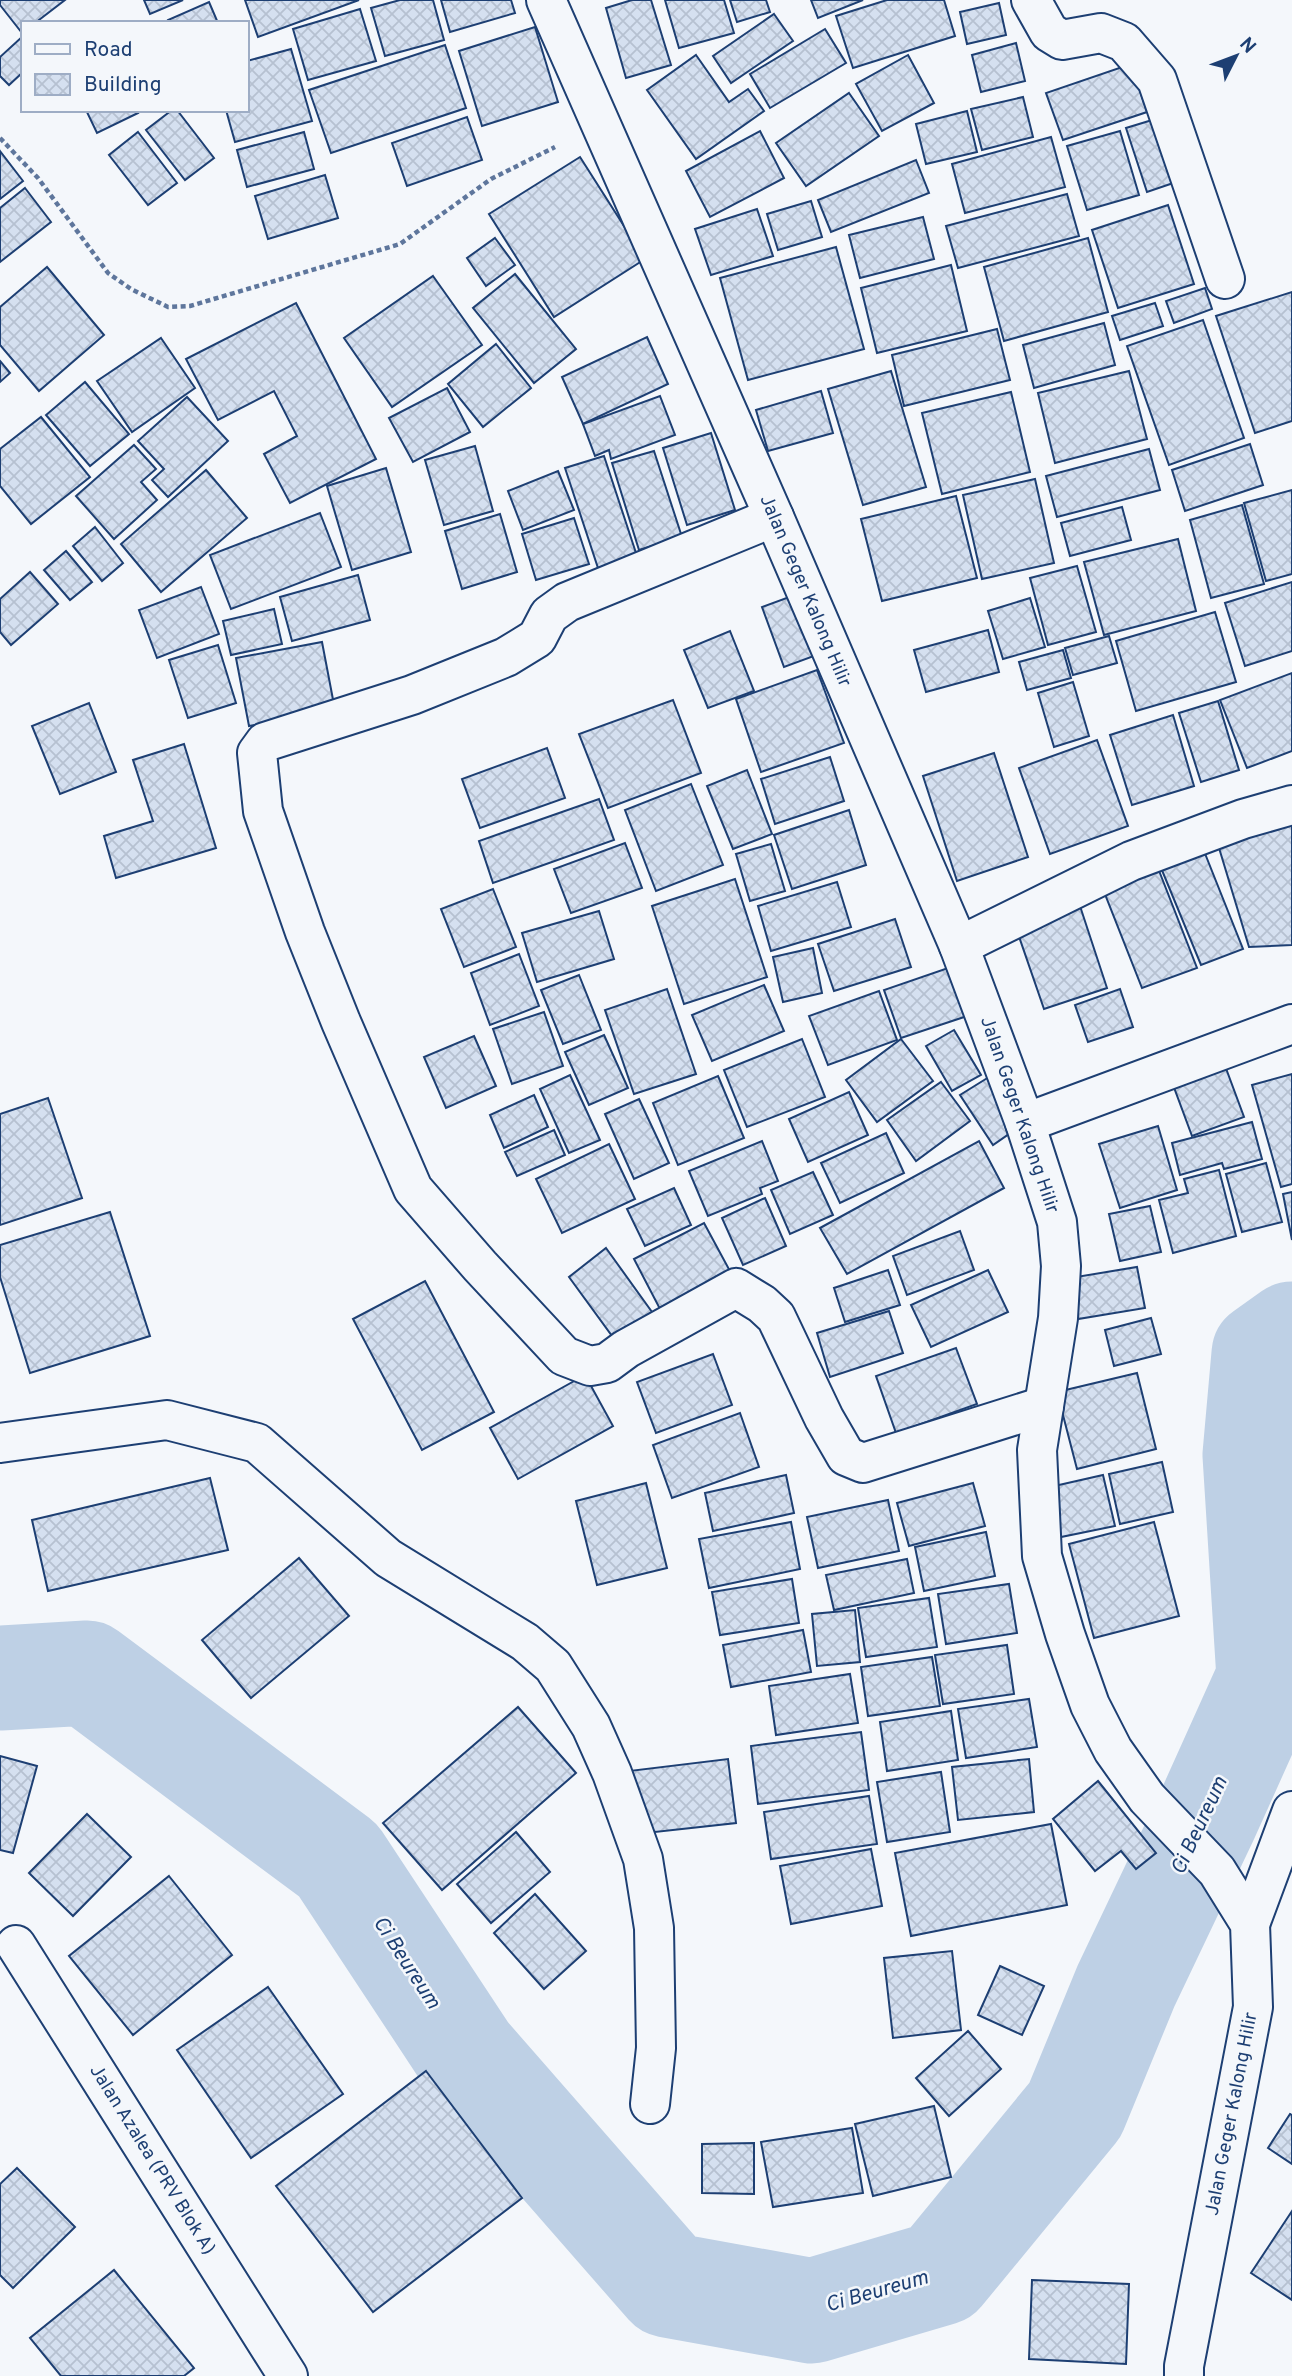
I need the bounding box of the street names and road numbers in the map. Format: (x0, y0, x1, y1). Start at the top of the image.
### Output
street label: Jalan Geger Kalong Hilir (754, 491, 857, 691)
street label: Jalan Geger Kalong Hilir (974, 1013, 1064, 1217)
street label: Jalan Geger Kalong Hilir (1201, 2010, 1264, 2218)
street label: Jalan Azalea (PRV Blok A) (84, 2061, 220, 2259)

